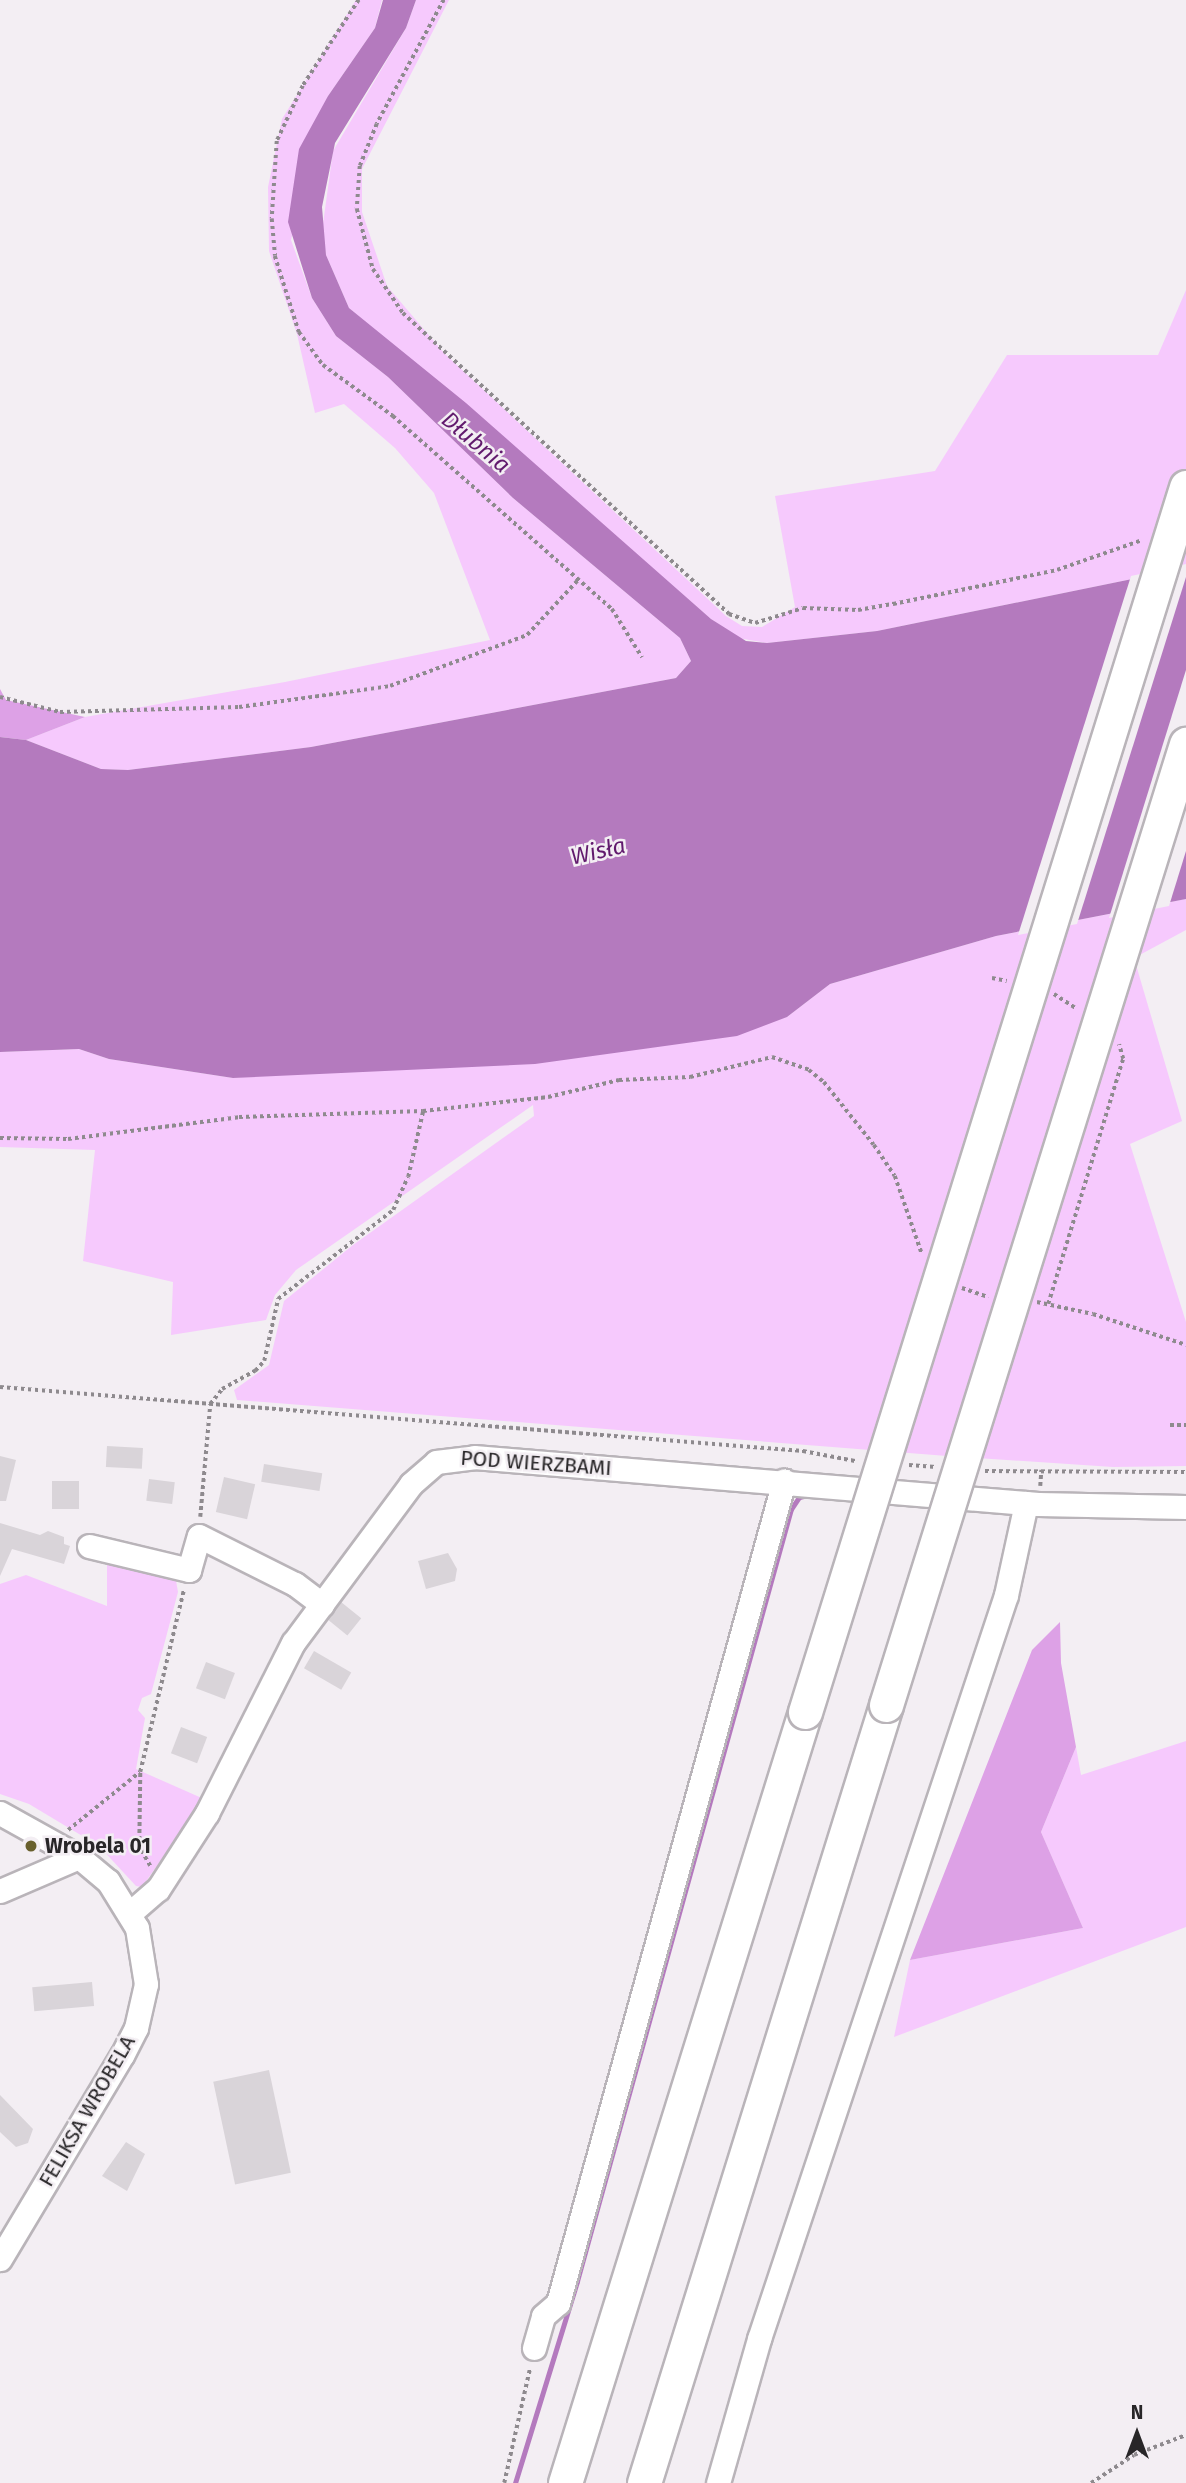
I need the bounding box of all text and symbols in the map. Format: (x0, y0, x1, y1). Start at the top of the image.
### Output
water label: Dłubnia (436, 405, 516, 479)
water label: Wisła (568, 831, 628, 871)
street label: POD WIERZBAMI (460, 1445, 612, 1481)
place label: Wrobela 01 (45, 1833, 151, 1859)
marker: Wrobela 01 (23, 1838, 39, 1854)
street label: FELIKSA WROBELA (34, 2031, 140, 2191)
north arrow (1102, 2399, 1172, 2469)
text: N (1131, 2401, 1143, 2424)

